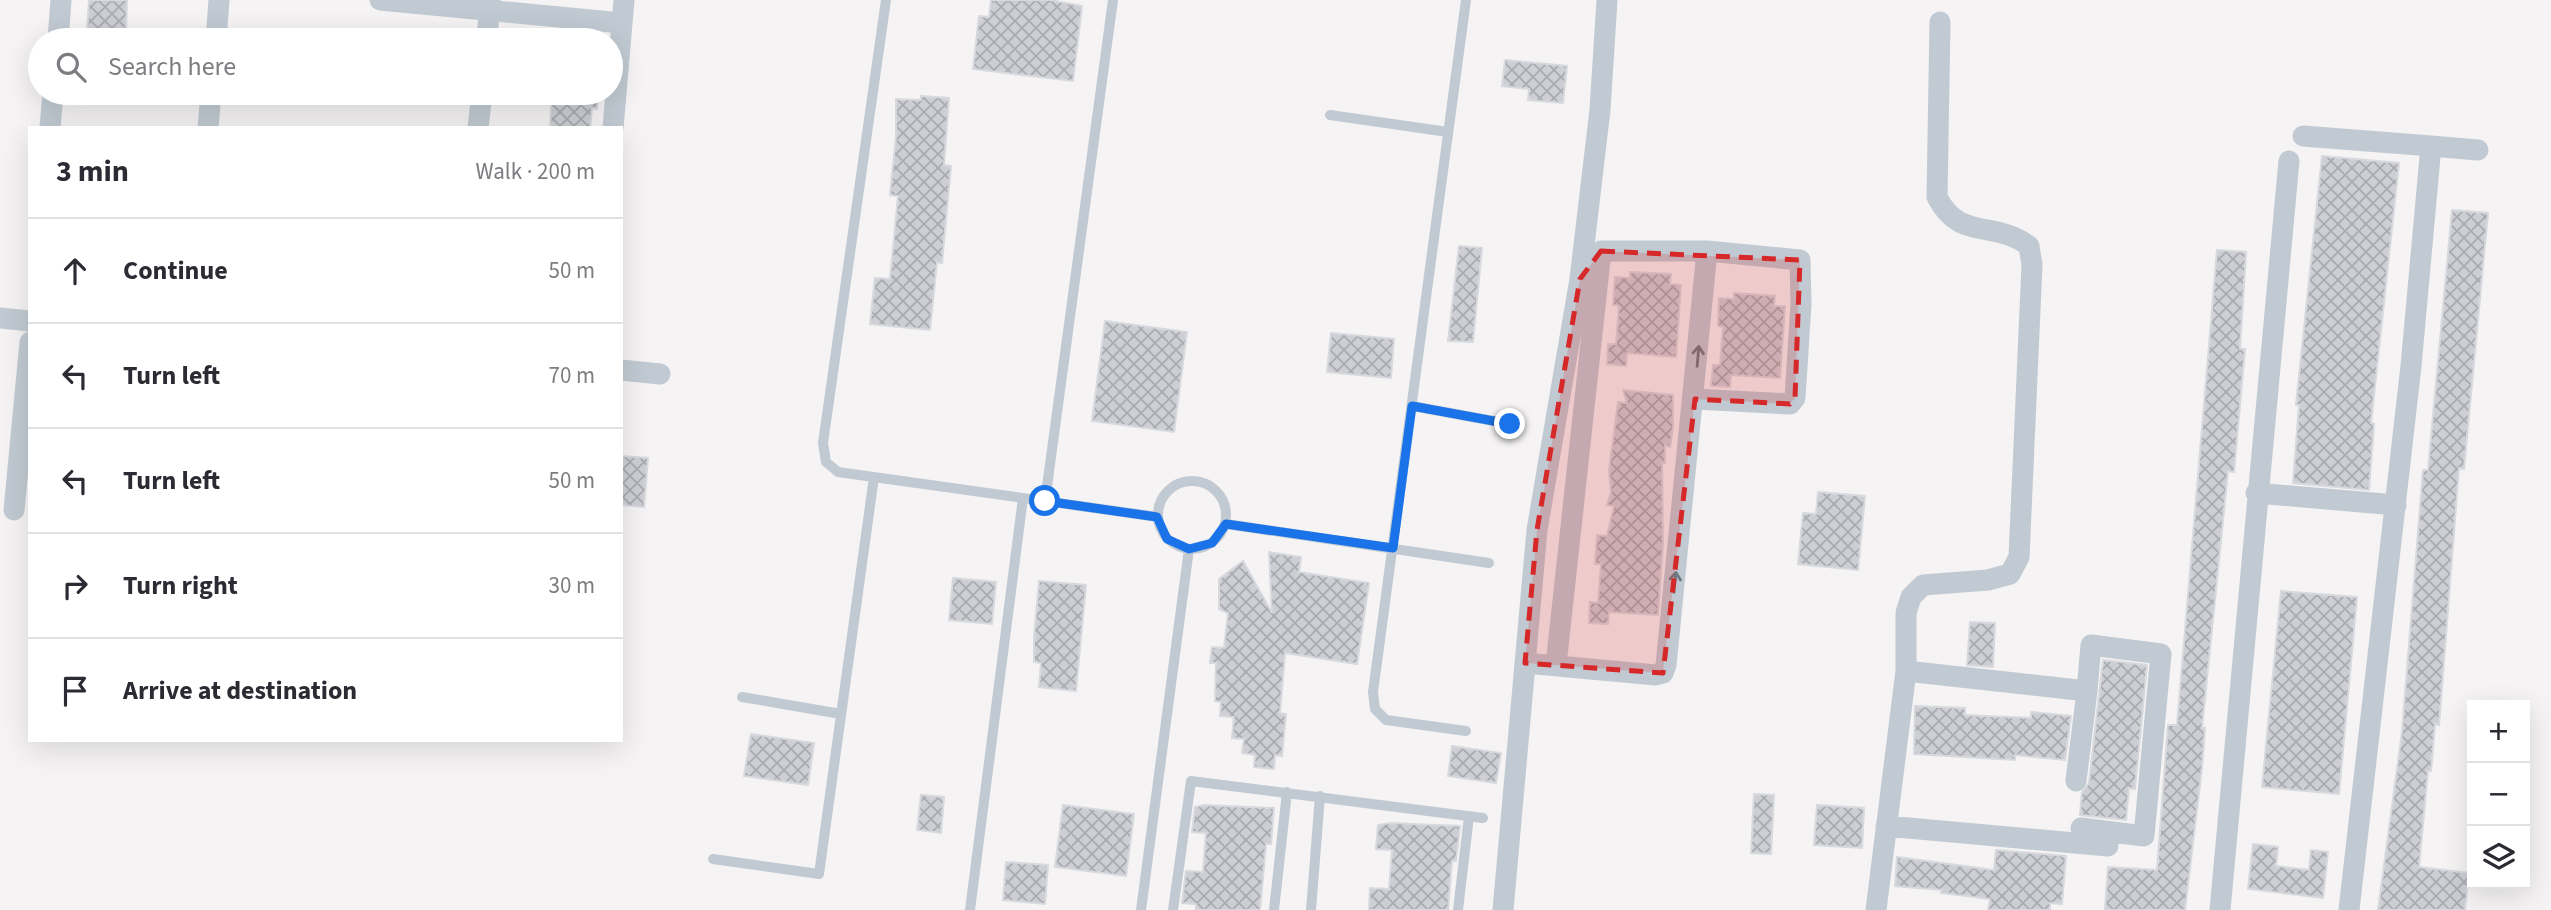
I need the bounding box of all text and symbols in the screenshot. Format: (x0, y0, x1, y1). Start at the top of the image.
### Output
search box (28, 28, 623, 105)
icon: search (52, 48, 90, 86)
text: Search here (108, 48, 236, 85)
text: 3 min (56, 150, 129, 193)
text: Walk · 200 m (476, 155, 595, 188)
icon: ahead (56, 252, 94, 290)
text: Continue (123, 252, 228, 289)
text: 50 m (548, 254, 595, 287)
one-way arrow (1692, 345, 1705, 368)
icon: left (56, 357, 94, 395)
text: Turn left (123, 357, 220, 394)
text: 70 m (548, 359, 595, 392)
route end (1494, 408, 1525, 439)
icon: left (56, 462, 94, 500)
text: Turn left (123, 462, 220, 499)
text: 50 m (548, 464, 595, 497)
route start (1029, 485, 1060, 516)
icon: right (56, 567, 94, 605)
text: Turn right (123, 567, 238, 604)
text: 30 m (548, 569, 595, 602)
one-way arrow (1669, 572, 1682, 594)
icon: arrive (56, 672, 94, 710)
text: Arrive at destination (123, 672, 357, 709)
map controls (2467, 700, 2530, 889)
button: + (2467, 700, 2530, 763)
button: − (2467, 763, 2530, 826)
button: layers (2467, 826, 2530, 889)

